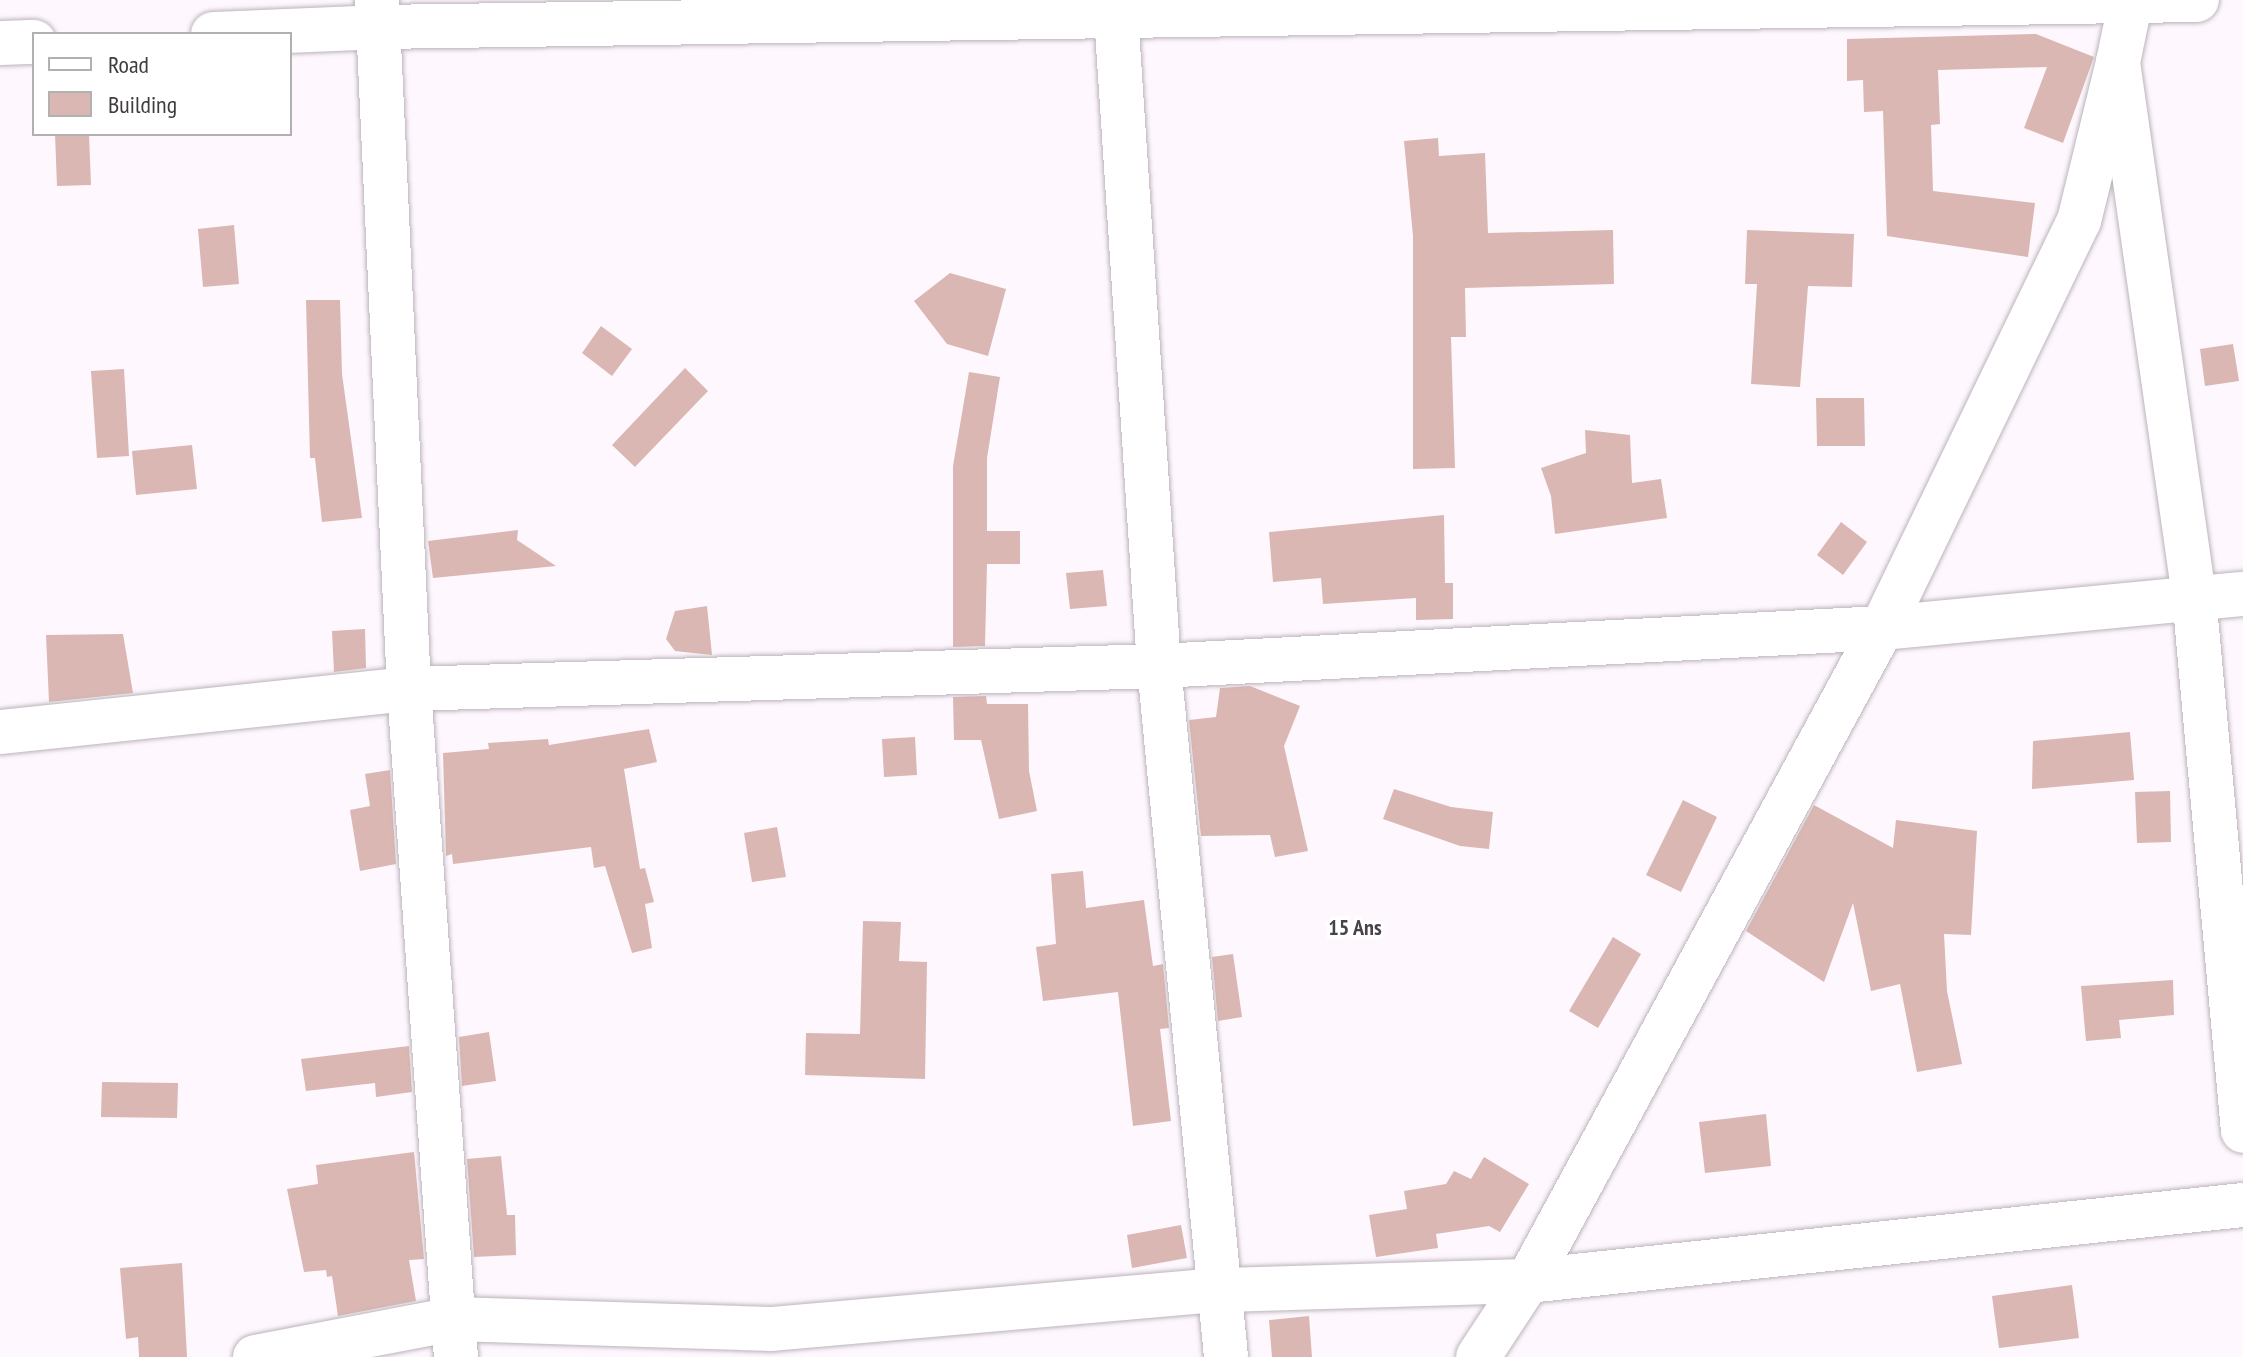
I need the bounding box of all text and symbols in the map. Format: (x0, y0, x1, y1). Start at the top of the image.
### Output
legend (32, 32, 292, 136)
text: Road (108, 49, 149, 80)
text: Building (108, 89, 177, 120)
district label: 15 Ans (1328, 915, 1382, 941)

